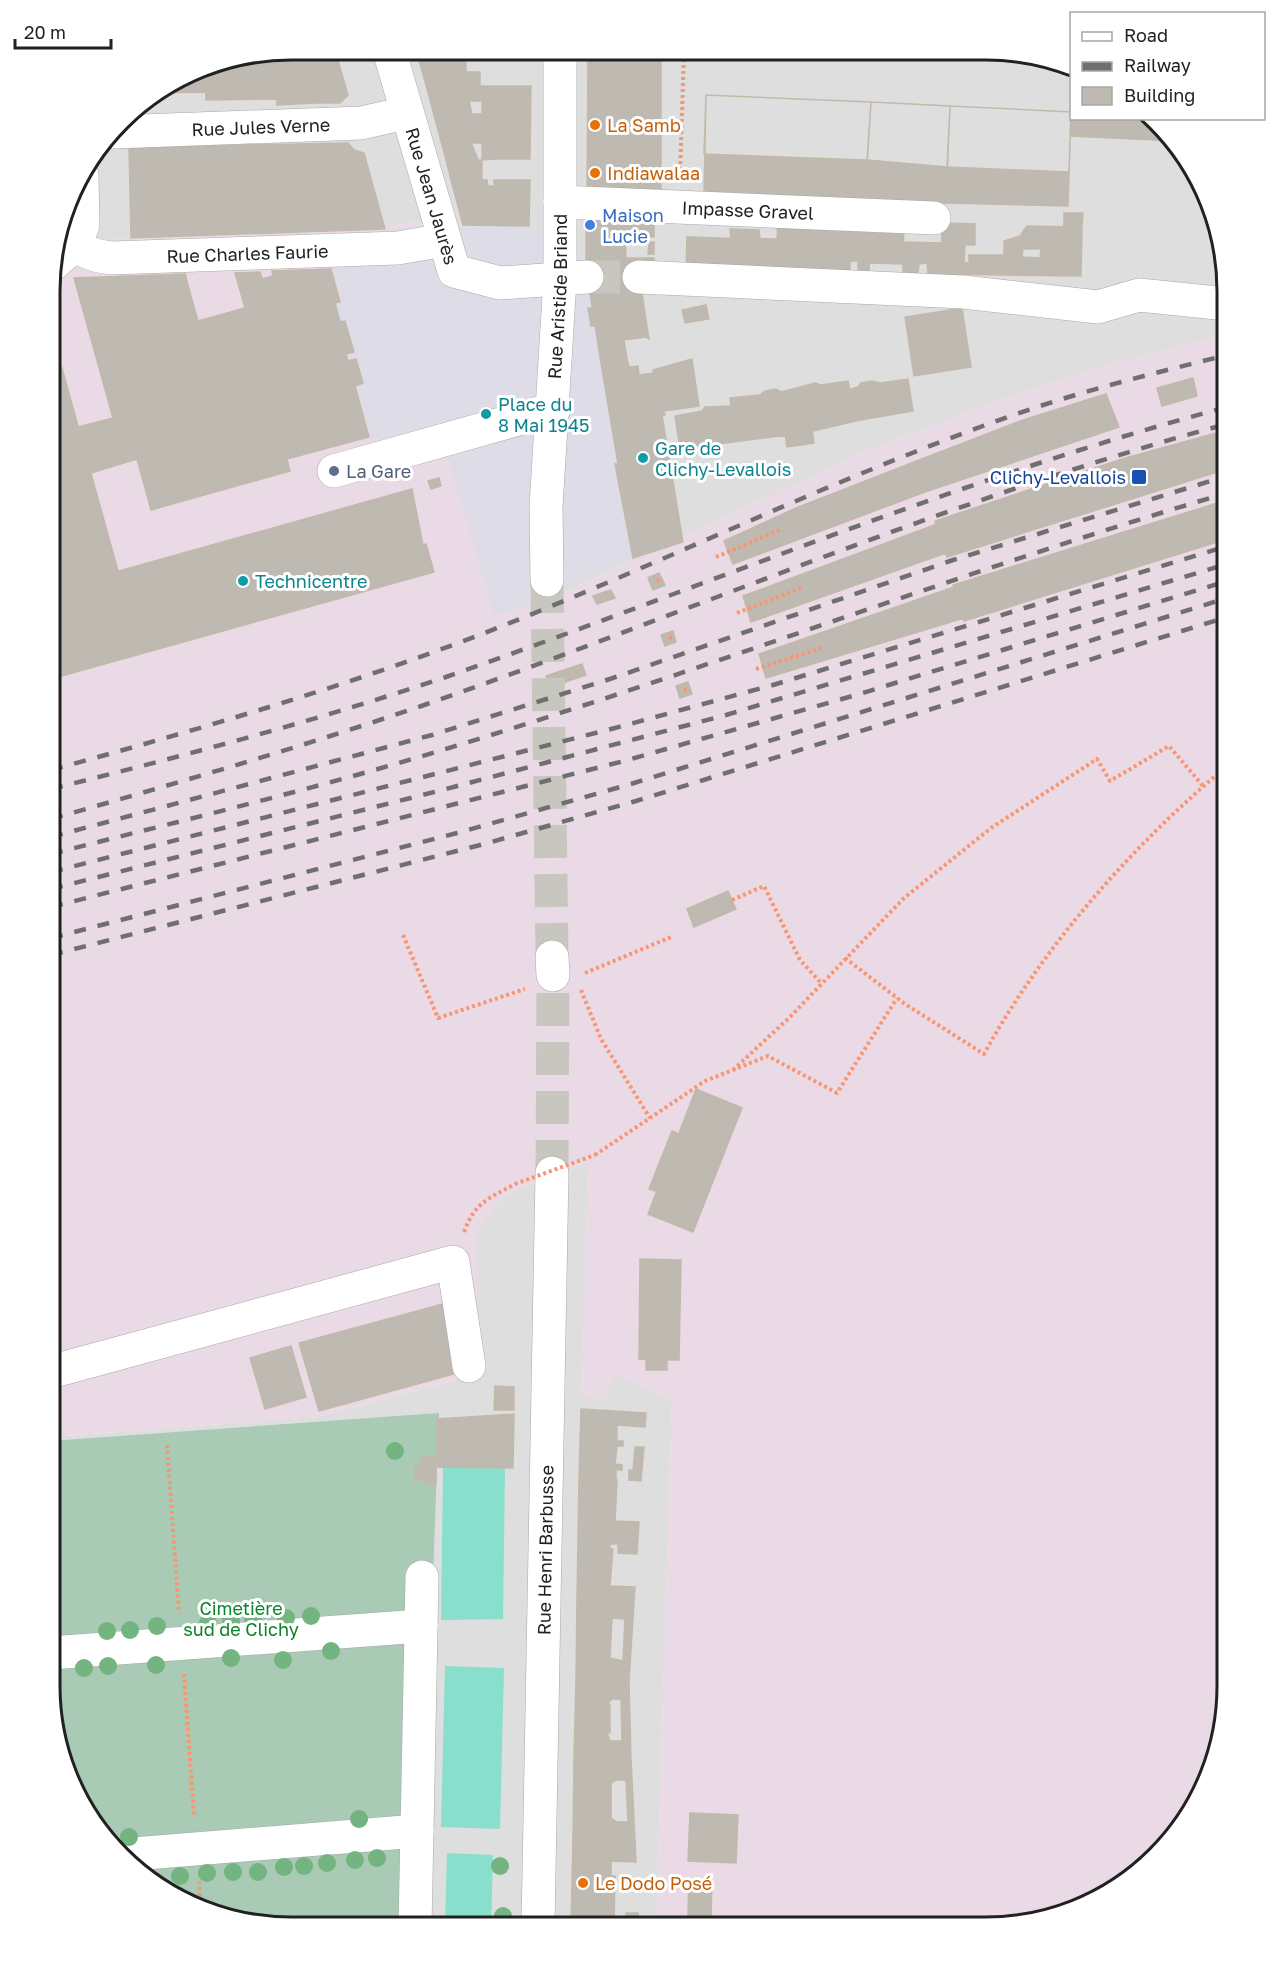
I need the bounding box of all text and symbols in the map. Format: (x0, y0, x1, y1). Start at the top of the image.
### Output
scale bar (15, 12, 111, 50)
legend (1070, 12, 1265, 120)
text: 20 m (24, 21, 66, 43)
text: Road (1124, 24, 1168, 46)
text: Railway (1124, 54, 1191, 76)
text: Building (1124, 84, 1195, 106)
street label: Rue Jules Verne (191, 113, 331, 140)
place label: La Samb (607, 114, 681, 136)
marker: La Samb (588, 118, 602, 132)
street label: Rue Jean Jaurès (401, 125, 462, 267)
place label: Indiawalaa (607, 162, 700, 184)
marker: Indiawalaa (588, 166, 602, 180)
street label: Impasse Gravel (681, 196, 815, 224)
place label: Maison Lucie (602, 204, 664, 247)
street label: Rue Aristide Briand (543, 214, 571, 380)
marker: Maison Lucie (583, 218, 597, 232)
street label: Rue Charles Faurie (166, 239, 329, 267)
place label: Place du 8 Mai 1945 (498, 393, 590, 436)
marker: Place du 8 Mai 1945 (479, 407, 493, 421)
place label: Gare de Clichy-Levallois (655, 437, 791, 480)
marker: Gare de Clichy-Levallois (636, 451, 650, 465)
place label: La Gare (346, 460, 411, 482)
marker: La Gare (327, 464, 341, 478)
place label: Clichy-Levallois (990, 466, 1126, 488)
marker: Clichy-Levallois (1130, 468, 1148, 486)
place label: Technicentre (255, 570, 367, 592)
marker: Technicentre (236, 574, 250, 588)
street label: Rue Henri Barbusse (532, 1465, 558, 1635)
park label: Cimetière sud de Clichy (183, 1597, 299, 1640)
place label: Le Dodo Posé (595, 1872, 712, 1894)
marker: Le Dodo Posé (576, 1876, 590, 1890)

